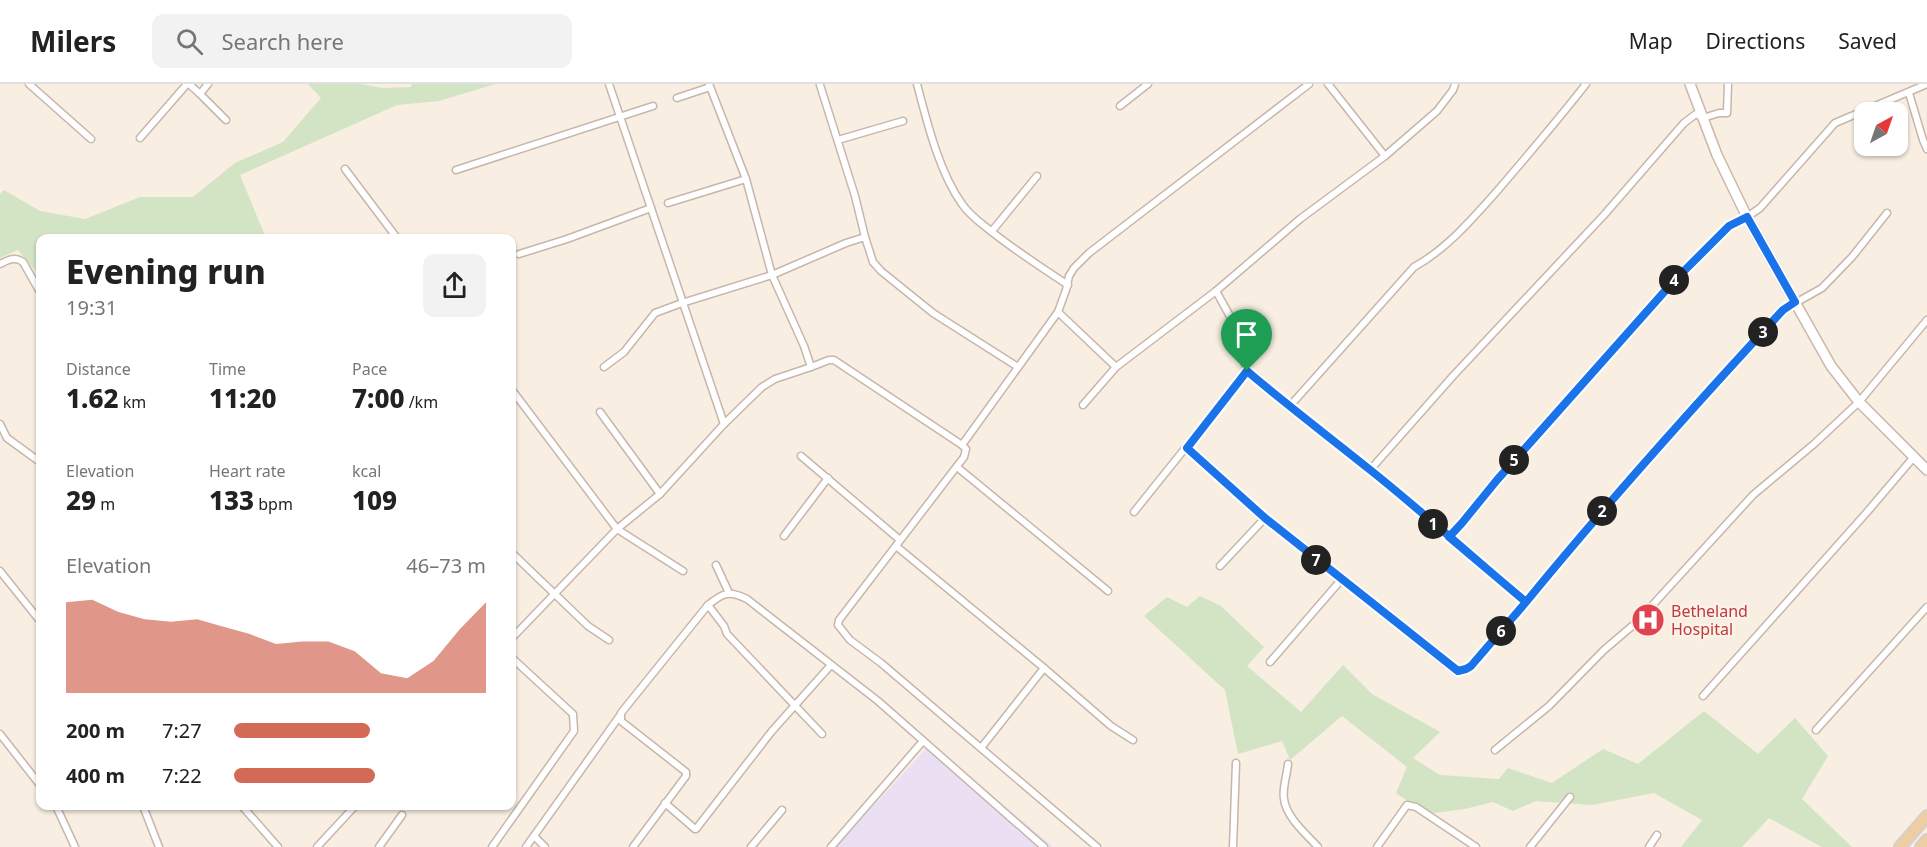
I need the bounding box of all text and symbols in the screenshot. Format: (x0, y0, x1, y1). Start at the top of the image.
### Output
search box (152, 14, 572, 68)
text: Milers (30, 22, 116, 60)
icon: search (173, 25, 206, 58)
text: Search here (221, 26, 344, 56)
text: Map (1629, 27, 1673, 55)
text: Directions (1706, 27, 1805, 55)
text: Saved (1838, 27, 1897, 55)
north arrow (1854, 102, 1908, 156)
map controls (1854, 102, 1908, 156)
text: Evening run (66, 249, 266, 294)
button: share (423, 254, 486, 317)
pin: 4 (1659, 265, 1689, 295)
text: 4 (1669, 269, 1679, 291)
text: 19:31 (66, 294, 117, 321)
pin (1221, 309, 1272, 371)
pin: 3 (1748, 317, 1778, 347)
icon: arrive (1230, 318, 1263, 351)
text: 3 (1758, 321, 1768, 343)
text: Distance (66, 358, 131, 380)
text: Time (209, 358, 246, 380)
text: Pace (352, 358, 387, 380)
text: 1.62 (66, 380, 119, 416)
text: 11:20 (209, 380, 277, 416)
text: 7:00 (352, 380, 405, 416)
text: km (119, 391, 146, 413)
text: /km (405, 391, 438, 413)
pin: 5 (1499, 445, 1529, 475)
text: 5 (1509, 449, 1519, 471)
text: Elevation (66, 460, 134, 482)
text: Heart rate (209, 460, 285, 482)
text: kcal (352, 460, 381, 482)
text: 29 (66, 482, 96, 518)
text: 133 (209, 482, 254, 518)
text: 109 (352, 482, 397, 518)
text: m (96, 493, 115, 515)
text: bpm (254, 493, 293, 515)
pin: 2 (1587, 496, 1617, 526)
text: 2 (1597, 500, 1607, 522)
pin: 1 (1418, 509, 1448, 539)
text: 1 (1428, 513, 1438, 535)
pin: 7 (1301, 545, 1331, 575)
text: 7 (1311, 549, 1321, 571)
text: Elevation (66, 552, 151, 579)
text: 46–73 m (406, 552, 486, 579)
place label: Betheland Hospital (1671, 600, 1748, 640)
hospital icon: Betheland Hospital (1630, 602, 1666, 638)
pin: 6 (1486, 616, 1516, 646)
text: 6 (1496, 620, 1506, 642)
text: 200 m (66, 717, 125, 744)
text: 7:27 (162, 717, 202, 744)
text: 400 m (66, 762, 125, 789)
text: 7:22 (162, 762, 202, 789)

